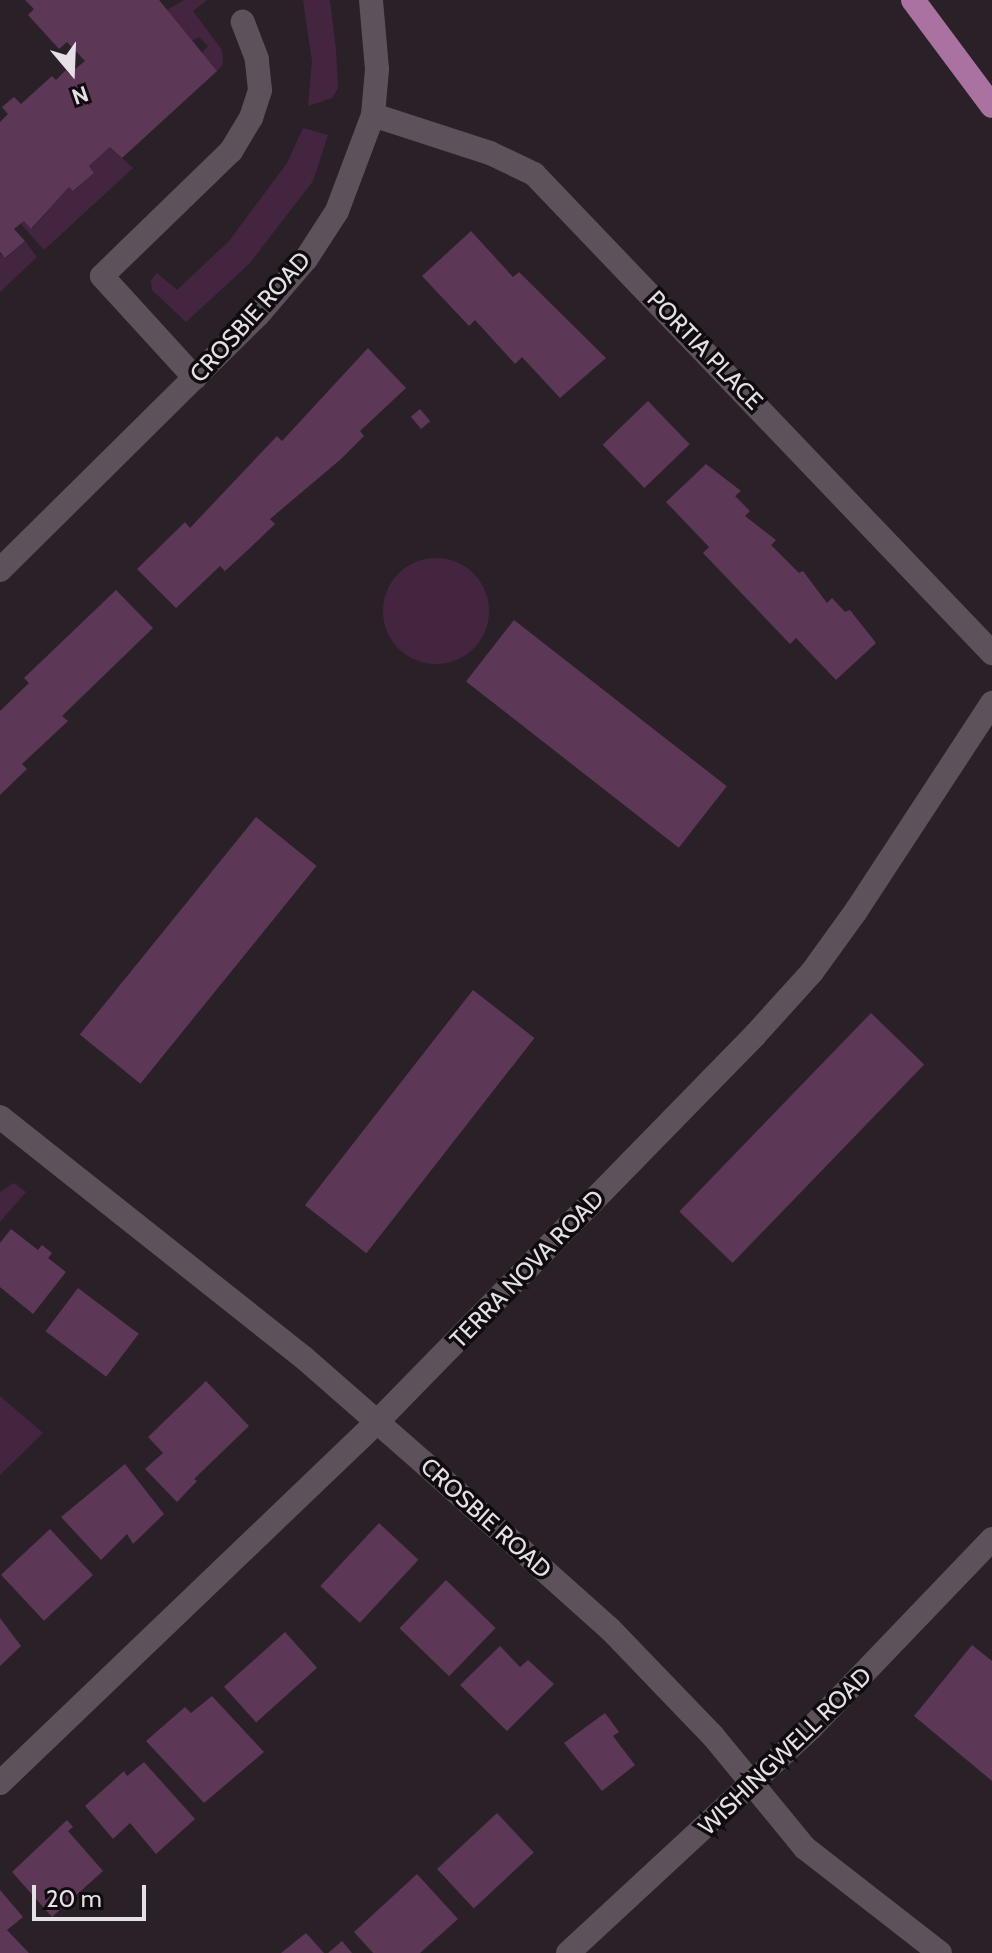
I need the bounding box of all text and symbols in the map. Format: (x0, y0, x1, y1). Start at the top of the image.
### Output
north arrow (32, 32, 112, 112)
text: N (68, 80, 92, 110)
street label: CROSBIE ROAD (184, 246, 316, 388)
street label: PORTIA PLACE (641, 285, 769, 415)
street label: TERRA NOVA ROAD (444, 1184, 610, 1354)
street label: CROSBIE ROAD (415, 1452, 557, 1584)
street label: WISHINGWELL ROAD (693, 1661, 877, 1841)
scale bar (36, 1869, 150, 1919)
text: 20 m (46, 1884, 102, 1913)

